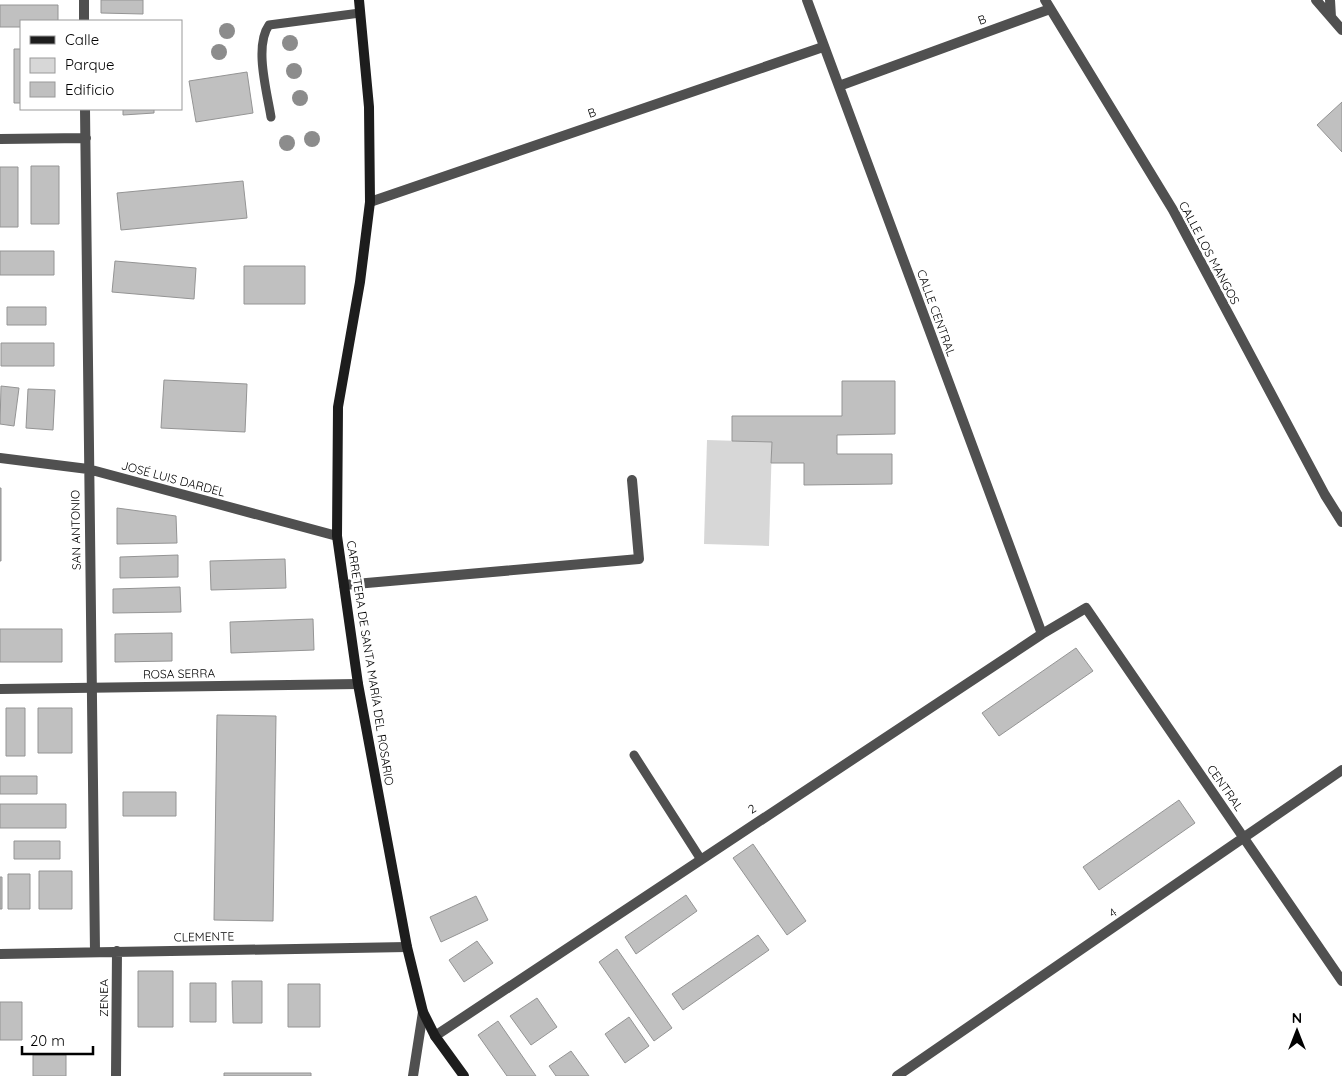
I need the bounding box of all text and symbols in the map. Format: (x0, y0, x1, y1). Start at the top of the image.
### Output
street label: B (976, 11, 988, 28)
legend (20, 20, 182, 110)
text: Calle (65, 30, 99, 49)
text: Parque (65, 55, 115, 74)
text: Edificio (65, 80, 114, 99)
street label: B (586, 104, 598, 121)
street label: CALLE LOS MANGOS (1176, 199, 1243, 307)
street label: CALLE CENTRAL (914, 267, 959, 359)
street label: JOSÉ LUIS DARDEL (120, 457, 227, 500)
street label: SAN ANTONIO (67, 490, 84, 570)
street label: CARRETERA DE SANTA MARÍA DEL ROSARIO (344, 539, 397, 787)
street label: ROSA SERRA (143, 665, 215, 682)
street label: CENTRAL (1204, 762, 1247, 814)
street label: 2 (745, 800, 759, 817)
street label: 4 (1106, 905, 1120, 921)
street label: CLEMENTE (174, 928, 235, 945)
street label: ZENEA (96, 979, 111, 1017)
north arrow (1272, 1006, 1322, 1056)
text: N (1292, 1009, 1302, 1027)
scale bar (22, 1024, 94, 1056)
text: 20 m (30, 1031, 65, 1050)

